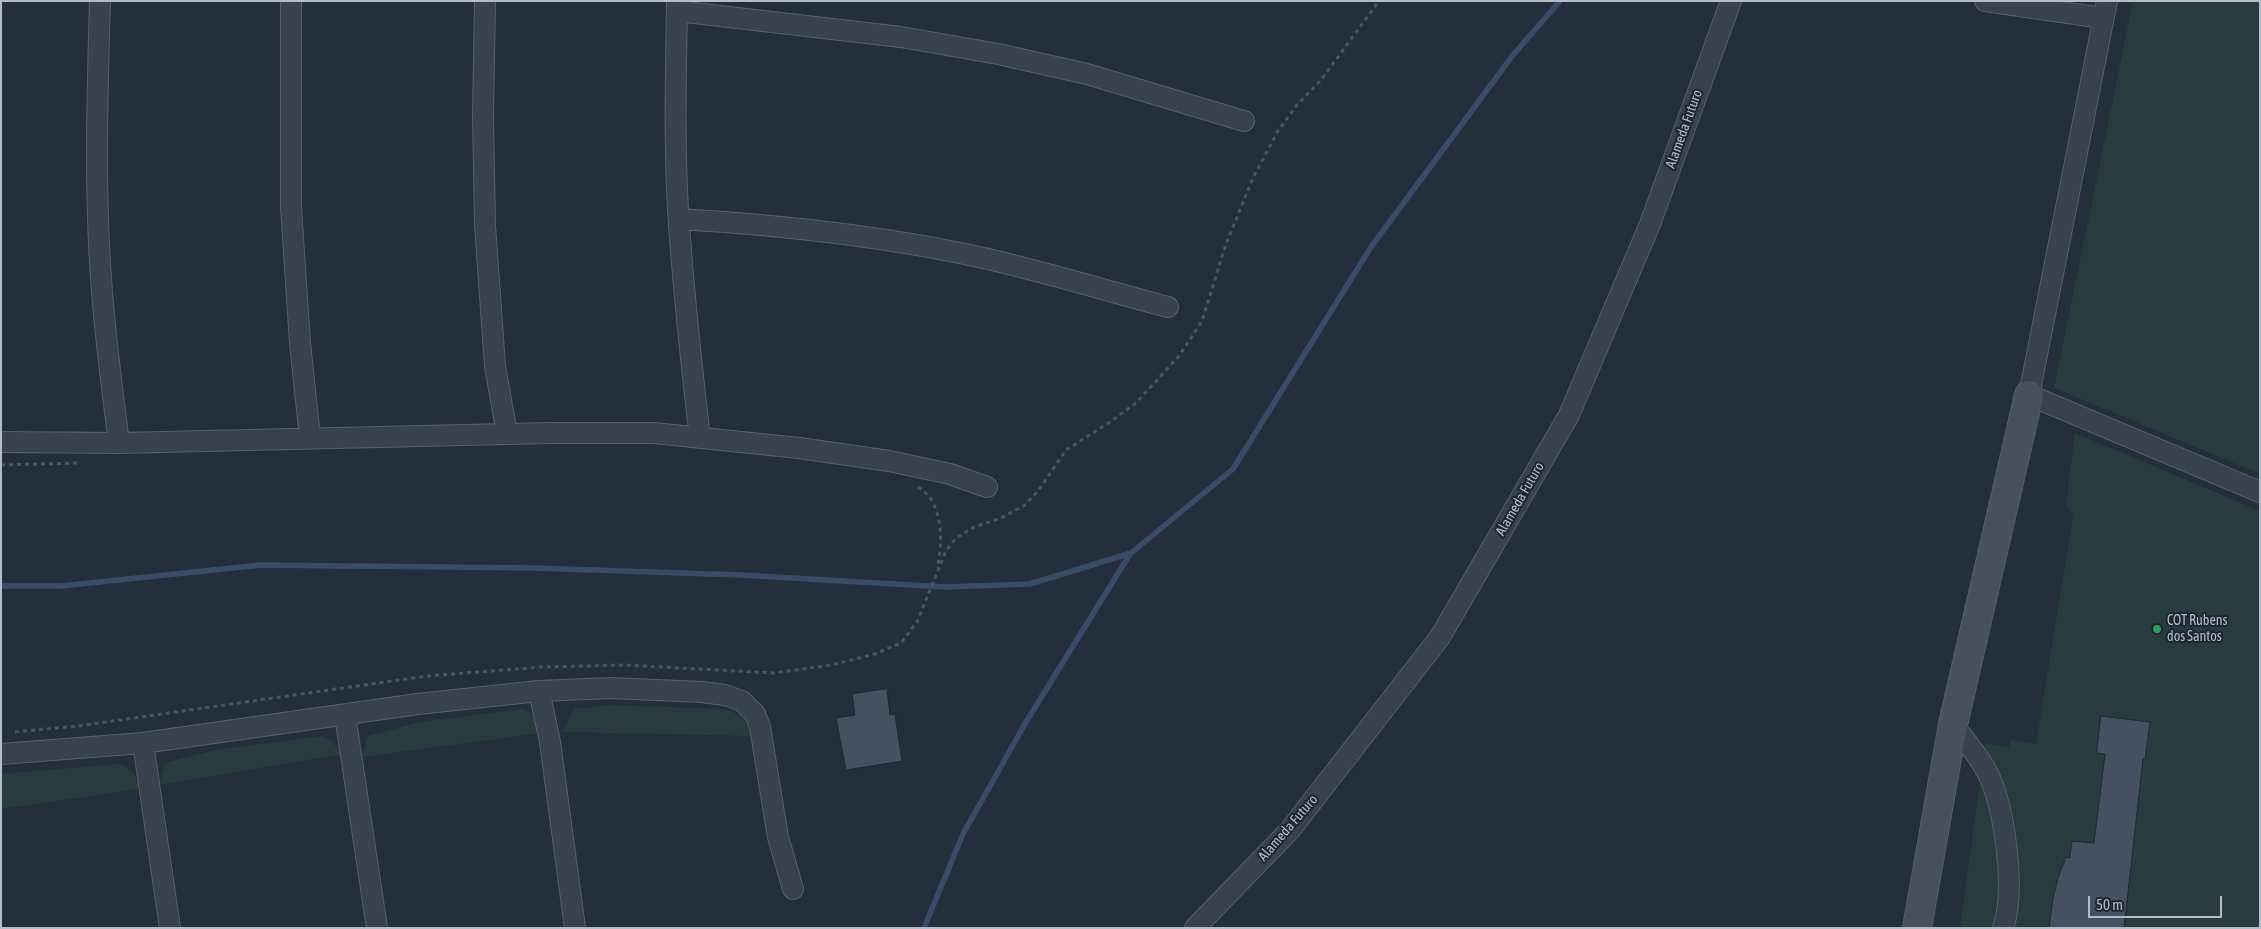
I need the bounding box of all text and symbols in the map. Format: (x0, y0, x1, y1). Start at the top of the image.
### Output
street label: Alameda Futuro (1662, 87, 1706, 171)
street label: Alameda Futuro (1492, 459, 1548, 539)
place label: COT Rubens dos Santos (2167, 613, 2227, 646)
marker: COT Rubens dos Santos (2151, 623, 2163, 635)
street label: Alameda Futuro (1255, 791, 1321, 865)
scale bar (2091, 886, 2225, 918)
text: 50 m (2096, 896, 2123, 913)

